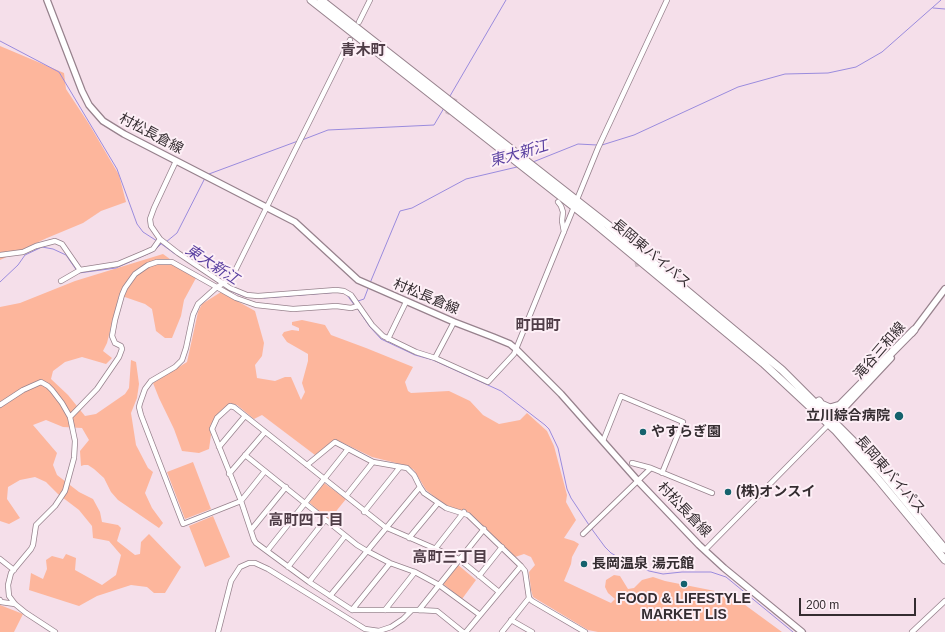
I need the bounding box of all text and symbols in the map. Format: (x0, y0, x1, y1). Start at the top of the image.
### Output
district label: 青木町 (341, 42, 385, 60)
street label: 村松長倉線 (116, 110, 186, 158)
water label: 東大新江 (488, 137, 550, 171)
street label: 長岡東バイパス (608, 216, 694, 292)
water label: 東大新江 (182, 241, 242, 289)
street label: 村松長倉線 (391, 276, 461, 318)
district label: 町田町 (516, 317, 560, 335)
street label: 滝谷三和線 (851, 319, 909, 383)
place label: 立川綜合病院 (806, 408, 890, 424)
marker: 立川綜合病院 (893, 410, 905, 422)
place label: やすらぎ園 (651, 424, 721, 440)
marker: やすらぎ園 (638, 427, 648, 437)
street label: 長岡東バイパス (852, 433, 928, 517)
street label: 村松長倉線 (654, 479, 714, 541)
place label: (株)オンスイ (736, 484, 815, 500)
marker: (株)オンスイ (723, 487, 733, 497)
district label: 高町四丁目 (269, 512, 343, 530)
district label: 高町三丁目 (413, 549, 487, 567)
place label: 長岡温泉 湯元館 (592, 556, 694, 572)
marker: 長岡温泉 湯元館 (579, 559, 589, 569)
marker: FOOD & LIFESTYLE MARKET LIS (679, 579, 689, 589)
scale bar (801, 590, 918, 616)
place label: FOOD & LIFESTYLE MARKET LIS (617, 591, 751, 624)
text: 200 m (806, 598, 839, 612)

